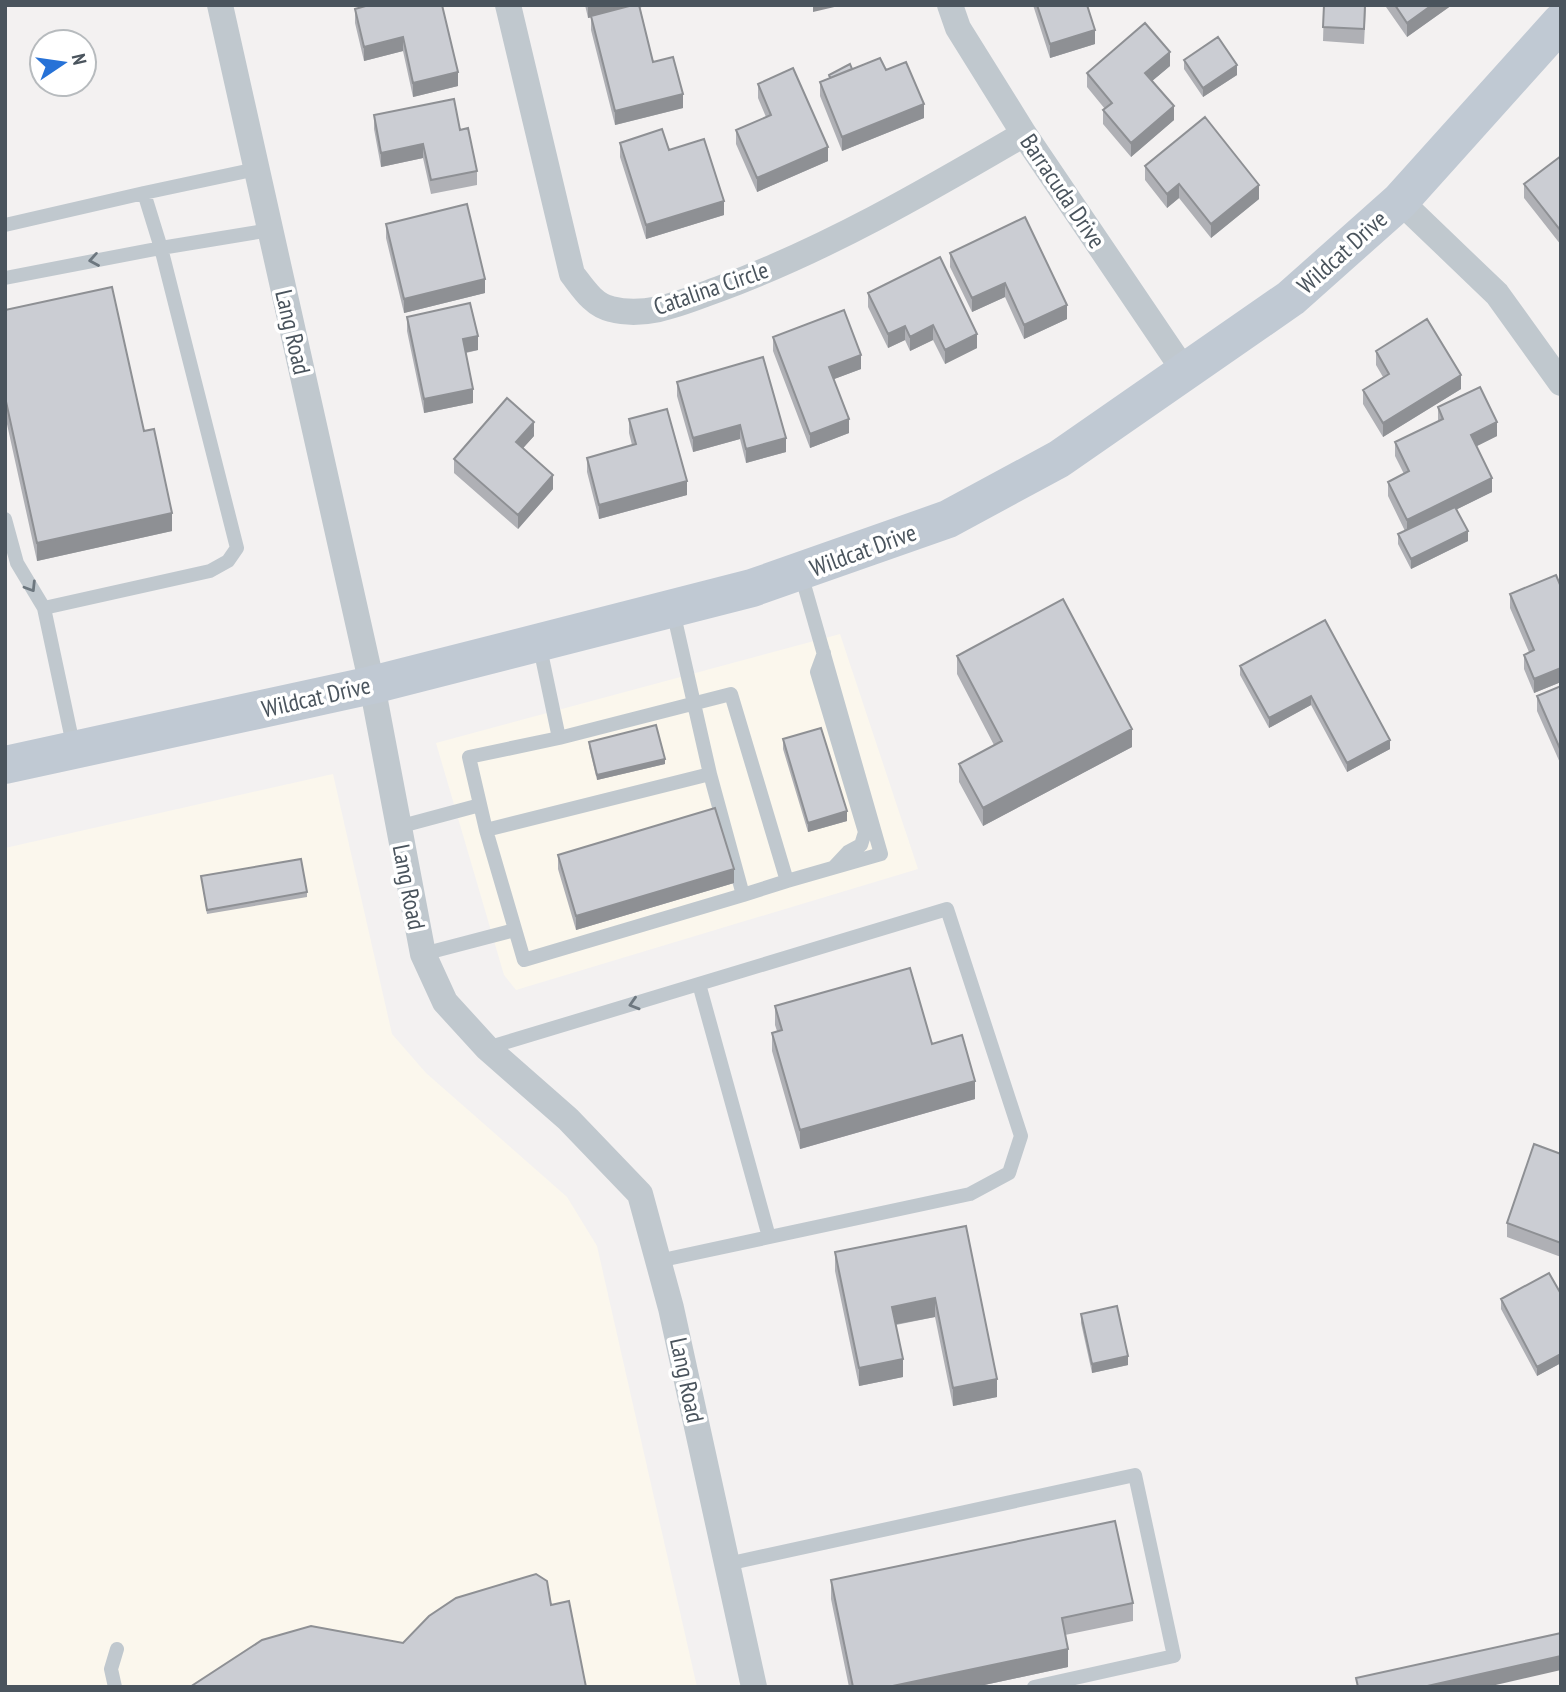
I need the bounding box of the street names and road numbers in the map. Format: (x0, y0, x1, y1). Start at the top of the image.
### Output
street label: Barracuda Drive (1013, 128, 1113, 254)
street label: Wildcat Drive (1290, 203, 1394, 301)
street label: Catalina Circle (650, 254, 772, 322)
street label: Lang Road (268, 287, 318, 377)
street label: Wildcat Drive (806, 516, 920, 584)
street label: Wildcat Drive (259, 669, 373, 725)
street label: Lang Road (386, 842, 432, 932)
street label: Lang Road (663, 1335, 711, 1425)

